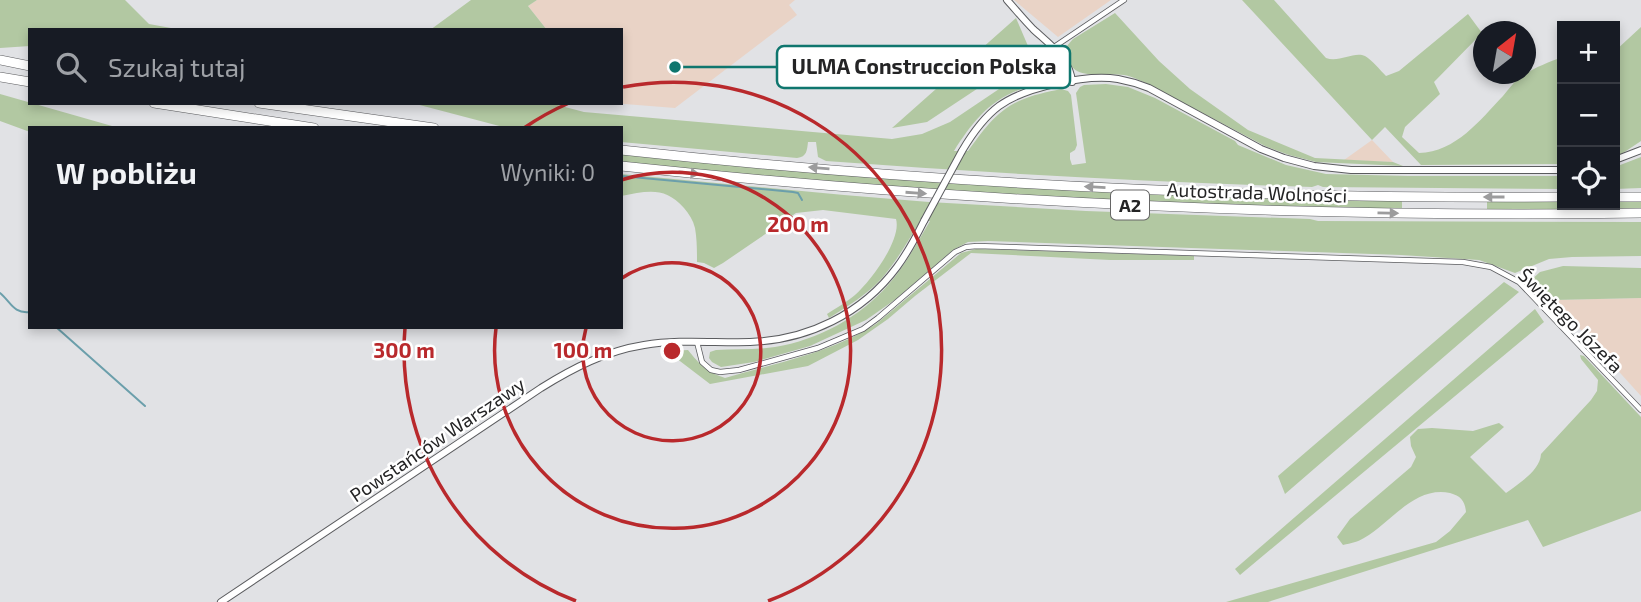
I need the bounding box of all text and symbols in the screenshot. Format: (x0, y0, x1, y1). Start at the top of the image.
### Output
north arrow (1473, 21, 1536, 84)
map controls (1557, 21, 1620, 210)
button: + (1557, 21, 1620, 84)
search box (28, 28, 623, 105)
callout: ULMA Construccion Polska (777, 46, 1070, 88)
icon: search (52, 48, 90, 86)
text: Szukaj tutaj (108, 51, 245, 82)
text: ULMA Construccion Polska (792, 53, 1056, 78)
button: − (1557, 84, 1620, 147)
button: locate (1557, 147, 1620, 210)
text: W pobliżu (56, 154, 197, 190)
text: Wyniki: 0 (500, 158, 595, 186)
one-way arrow (808, 163, 830, 174)
one-way arrow (678, 168, 700, 179)
street label: Autostrada Wolności (1166, 177, 1348, 207)
one-way arrow (1084, 181, 1106, 192)
one-way arrow (905, 187, 927, 198)
road number: A2 (1111, 190, 1149, 220)
one-way arrow (1483, 191, 1505, 203)
one-way arrow (1377, 207, 1399, 219)
text: 200 m (767, 211, 829, 236)
street label: Świętego Józefa (1514, 263, 1628, 377)
text: 300 m (373, 337, 435, 362)
text: 100 m (554, 337, 612, 362)
centre of rings (660, 339, 684, 363)
street label: Powstańców Warszawy (345, 372, 529, 506)

